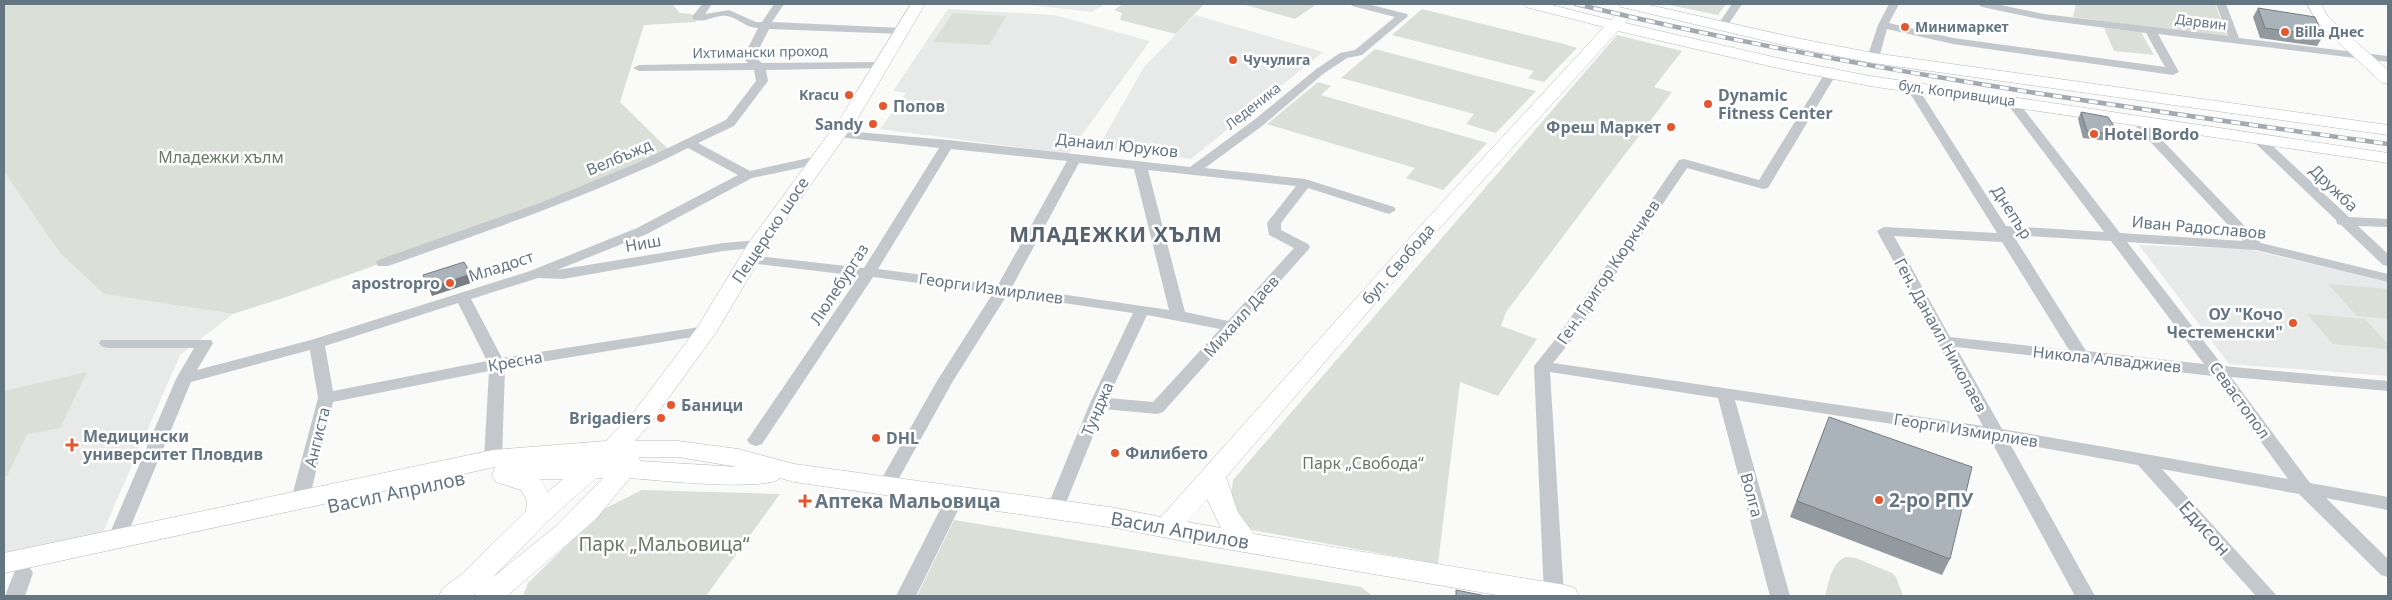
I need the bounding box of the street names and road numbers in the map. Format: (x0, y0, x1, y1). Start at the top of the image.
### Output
street label: Дарвин (2174, 9, 2228, 34)
street label: Ихтимански проход (692, 41, 828, 62)
street label: бул. Копривщица (1897, 75, 2017, 110)
street label: Леденика (1221, 78, 1284, 133)
street label: Данаил Юруков (1055, 128, 1179, 162)
street label: Велбъжд (583, 133, 656, 181)
street label: Дружба (2305, 159, 2363, 217)
street label: Пещерско шосе (726, 172, 814, 287)
street label: Днепър (1987, 181, 2037, 243)
street label: Ген. Григор Кюркчиев (1551, 195, 1665, 349)
street label: Иван Радославов (2131, 210, 2267, 244)
street label: бул. Свобода (1357, 219, 1439, 309)
street label: Ниш (623, 229, 663, 257)
street label: Люлебургаз (804, 239, 874, 329)
street label: Младост (466, 245, 537, 287)
street label: Ген. Данаил Николаев (1889, 254, 1993, 416)
street label: Георги Измирлиев (917, 267, 1065, 309)
street label: Михаил Даев (1198, 270, 1284, 362)
street label: Никола Алваджиев (2032, 340, 2182, 378)
street label: Кресна (486, 345, 544, 377)
street label: Севастопол (2205, 357, 2275, 443)
street label: Тунджа (1076, 378, 1118, 440)
street label: Ангиста (299, 405, 335, 469)
street label: Георги Измирлиев (1892, 408, 2040, 452)
street label: Васил Априлов (325, 465, 467, 519)
street label: Волга (1736, 470, 1768, 520)
street label: Едисон (2173, 495, 2237, 561)
street label: Васил Априлов (1109, 505, 1251, 555)

